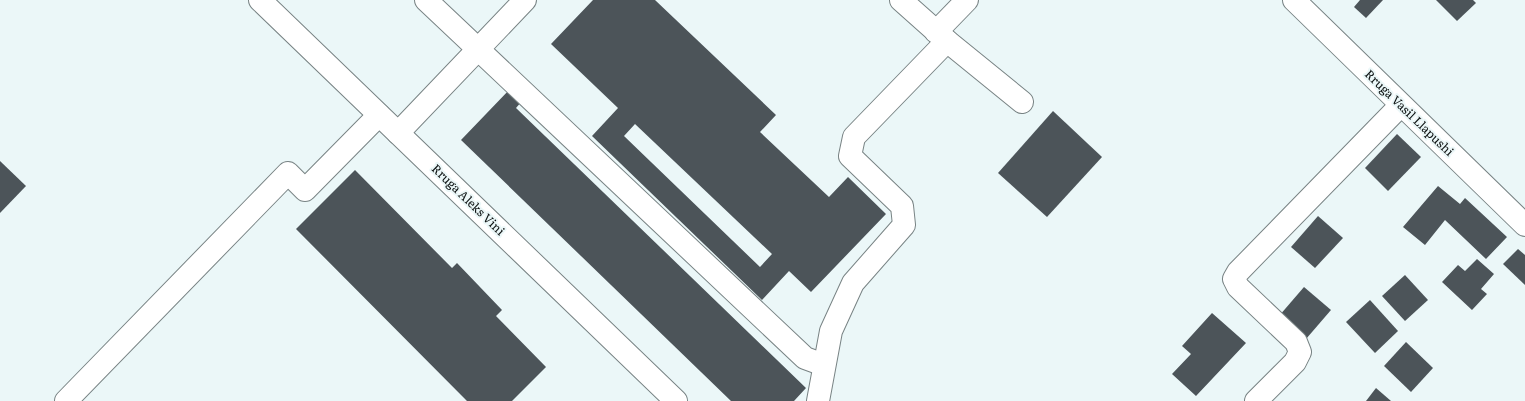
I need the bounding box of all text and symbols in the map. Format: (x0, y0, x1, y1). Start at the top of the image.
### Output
street label: Rruga Vasil Llapushi (1361, 65, 1458, 160)
street label: Rruga Aleks Vini (428, 160, 509, 239)

